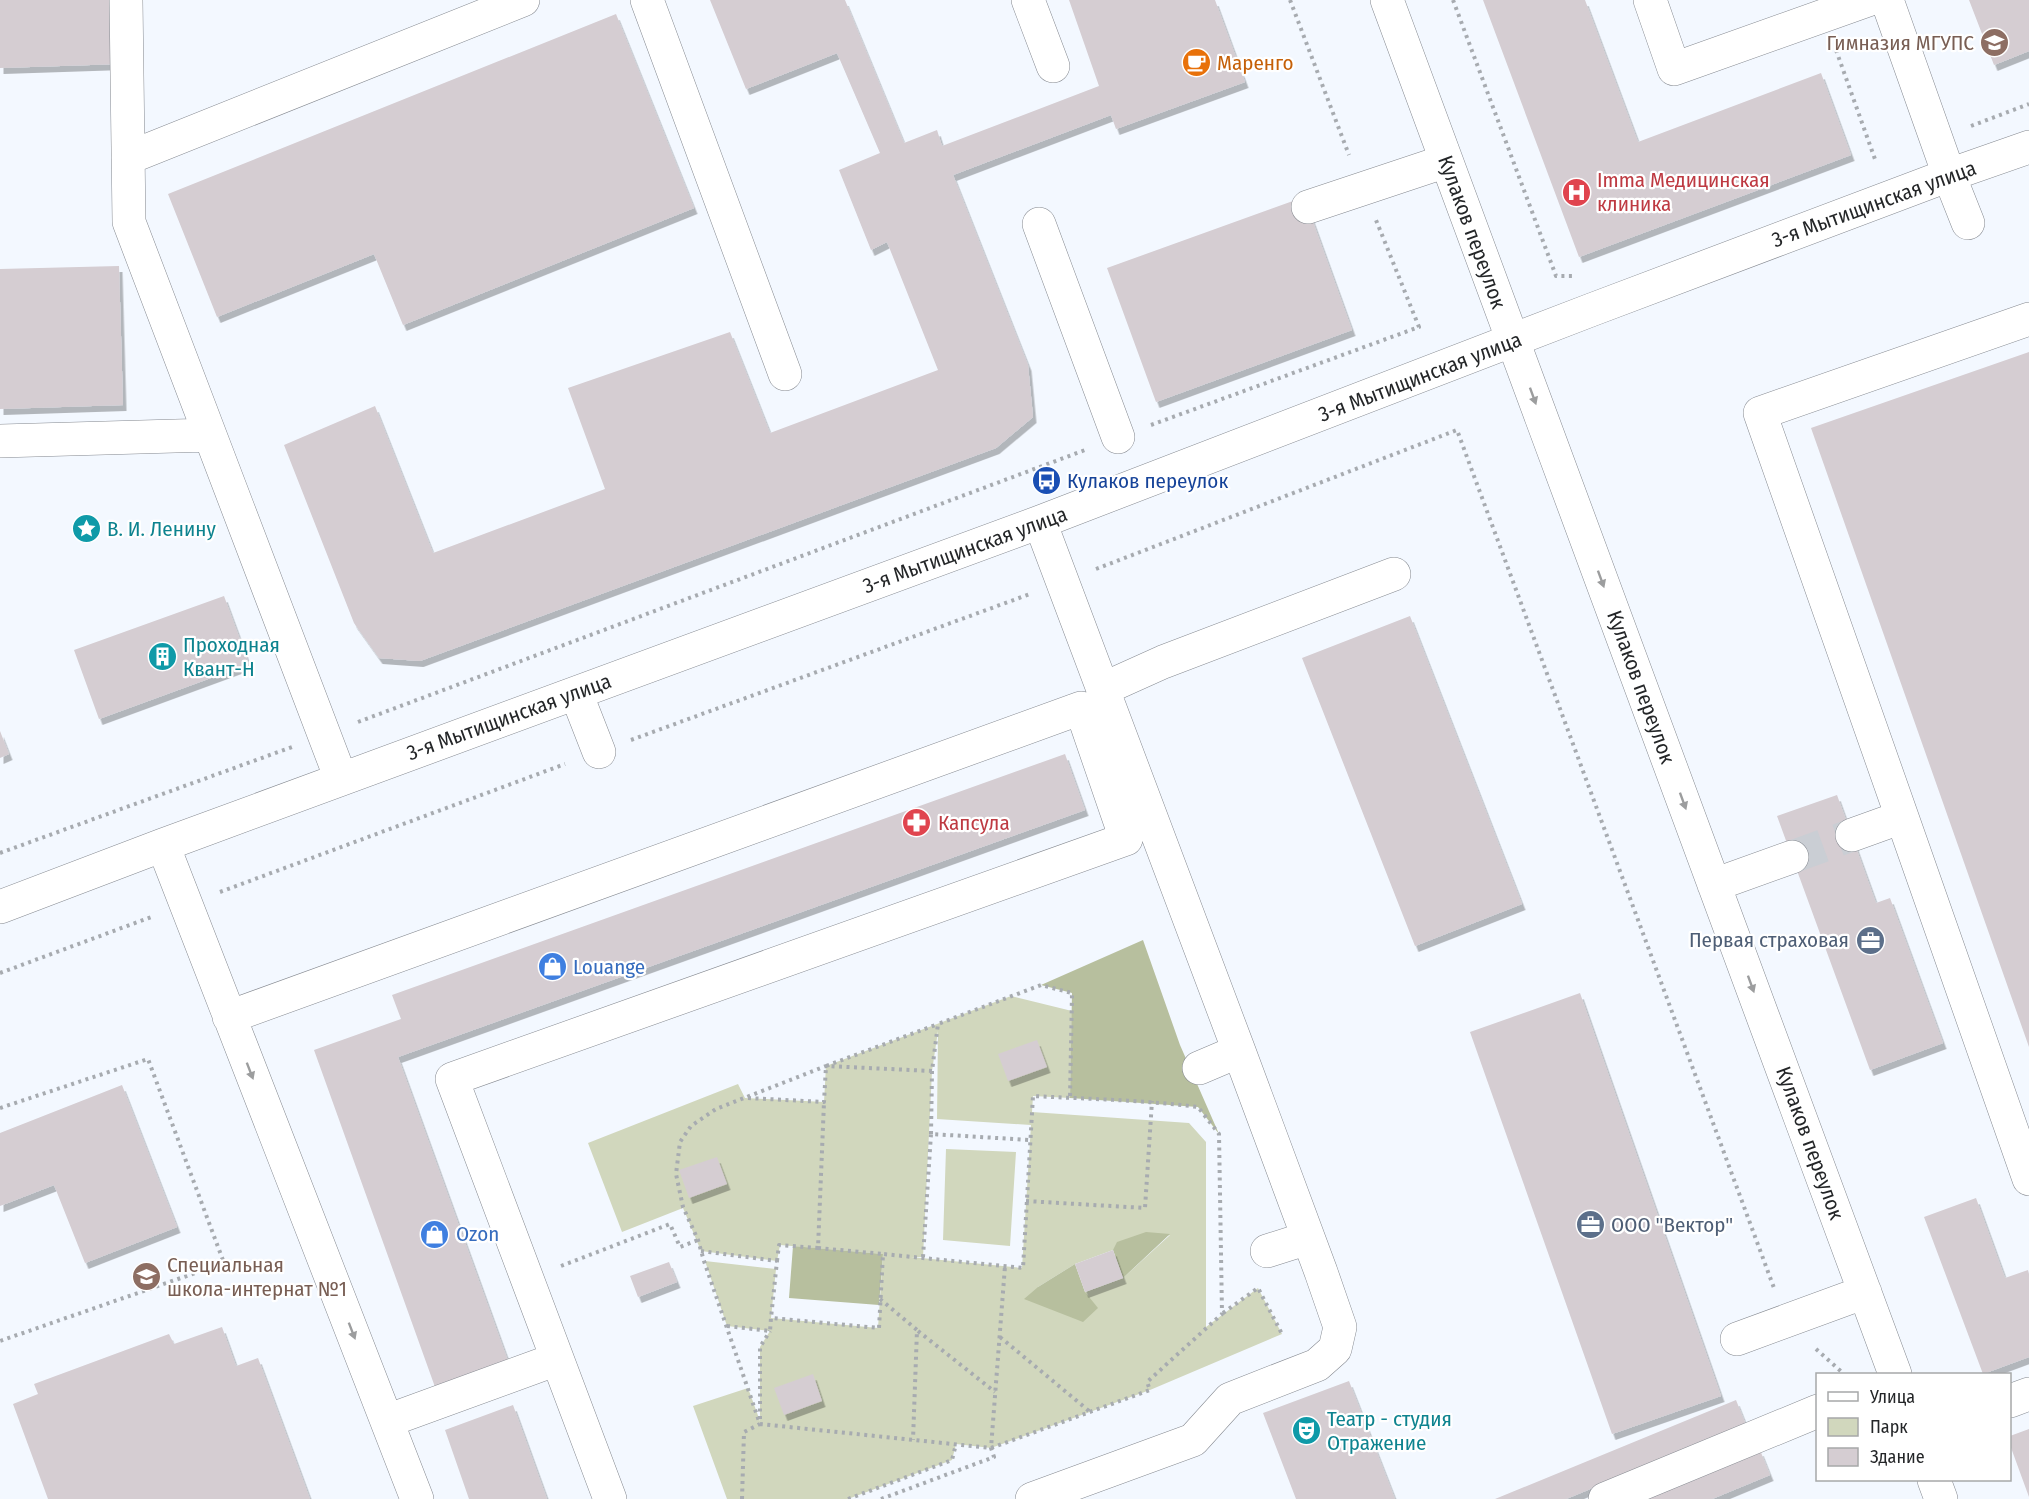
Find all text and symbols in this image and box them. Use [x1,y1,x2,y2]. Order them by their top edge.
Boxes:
school or university icon: Гимназия МГУПС [1979,27,2011,59]
place label: Гимназия МГУПС [1826,30,1974,56]
cafe icon: Маренго [1180,47,1212,79]
place label: Маренго [1217,50,1294,76]
street label: Кулаков переулок [1432,152,1512,312]
street label: 3-я Мытищинская улица [1768,155,1980,253]
place label: Imma Медицинская клиника [1597,167,1770,217]
hospital icon: Imma Медицинская клиника [1560,176,1592,208]
street label: 3-я Мытищинская улица [1315,326,1525,428]
one-way arrow [1529,387,1539,405]
bus stop icon: Кулаков переулок [1030,465,1062,497]
place label: Кулаков переулок [1067,468,1228,494]
street label: 3-я Мытищинская улица [859,501,1071,599]
place icon: В. И. Ленину [70,513,102,545]
place label: В. И. Ленину [107,516,216,542]
one-way arrow [1597,570,1606,588]
street label: Кулаков переулок [1601,607,1681,767]
place label: Проходная Квант-Н [183,632,280,682]
building icon: Проходная Квант-Н [146,641,178,673]
street label: 3-я Мытищинская улица [403,668,615,766]
one-way arrow [1679,792,1689,810]
pharmacy icon: Капсула [901,807,933,839]
place label: Капсула [938,810,1010,836]
office icon: Первая страховая [1854,924,1886,956]
place label: Первая страховая [1689,927,1849,953]
shop icon: Louange [536,951,568,983]
place label: Louange [573,954,645,980]
one-way arrow [1747,975,1756,993]
one-way arrow [246,1062,255,1080]
street label: Кулаков переулок [1770,1063,1850,1223]
office icon: ООО "Вектор" [1574,1209,1606,1241]
place label: ООО "Вектор" [1611,1212,1733,1238]
shop icon: Ozon [419,1218,451,1250]
place label: Ozon [456,1221,499,1247]
place label: Специальная школа-интернат №1 [167,1252,347,1302]
school or university icon: Специальная школа-интернат №1 [130,1261,162,1293]
one-way arrow [347,1322,357,1340]
legend [1816,1373,2011,1481]
text: Улица [1869,1386,1915,1408]
place label: Театр - студия Отражение [1327,1406,1452,1456]
theatre icon: Театр - студия Отражение [1290,1415,1322,1447]
text: Парк [1870,1416,1908,1438]
text: Здание [1870,1446,1925,1468]

